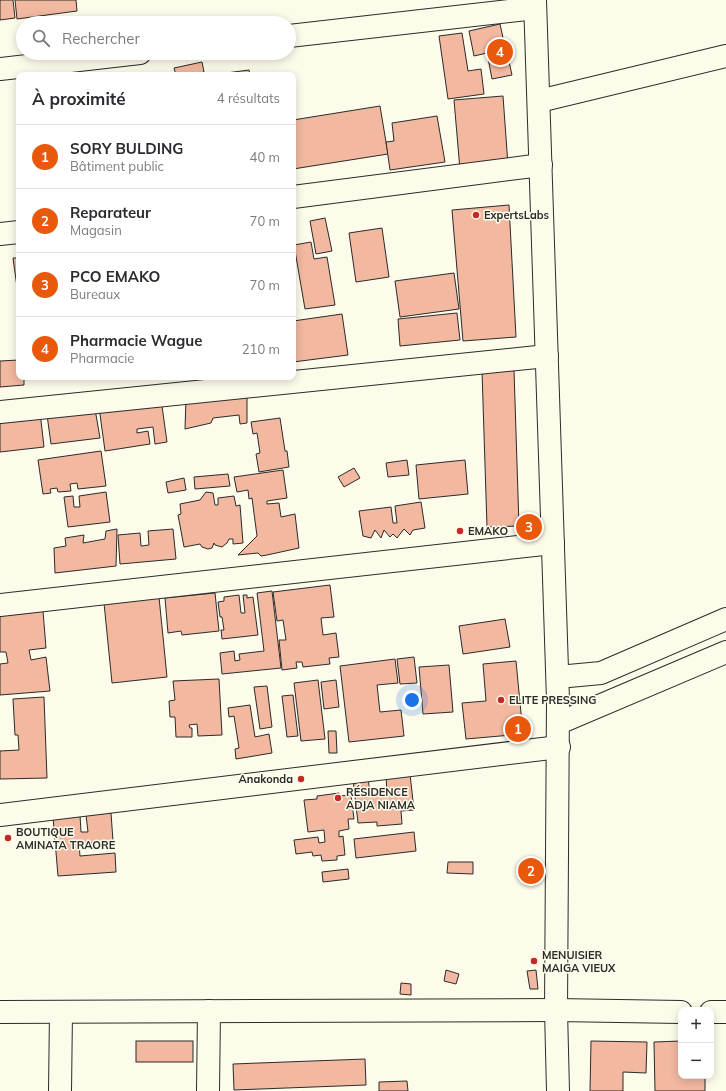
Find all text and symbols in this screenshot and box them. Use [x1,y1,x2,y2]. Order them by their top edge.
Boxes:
search box [16,16,296,60]
icon: search [30,27,52,49]
text: Rechercher [62,29,140,48]
pin: 4 [487,37,513,67]
text: À proximité [32,88,126,109]
text: 4 résultats [217,90,280,106]
text: SORY BULDING [70,139,183,158]
text: 1 [41,149,49,165]
text: 40 m [250,149,280,165]
text: Bâtiment public [70,158,164,174]
text: Reparateur [70,203,151,222]
place label: ExpertsLabs [484,208,550,222]
marker: ExpertsLabs [471,210,481,220]
text: 2 [41,213,49,229]
text: 70 m [250,213,280,229]
text: Magasin [70,222,122,238]
text: PCO EMAKO [70,267,160,286]
text: 3 [41,277,49,293]
text: 70 m [250,277,280,293]
text: Bureaux [70,286,120,302]
text: Pharmacie Wague [70,331,203,350]
text: 4 [41,341,49,357]
text: 210 m [242,341,280,357]
text: Pharmacie [70,350,134,366]
pin: 3 [516,512,542,542]
place label: EMAKO [468,524,508,538]
marker: EMAKO [455,526,465,536]
your location [402,690,422,710]
place label: ELITE PRESSING [509,693,596,707]
marker: ELITE PRESSING [496,695,506,705]
pin: 1 [505,714,531,744]
place label: Anakonda [239,772,293,786]
marker: Anakonda [296,774,306,784]
place label: RÉSIDENCE ADJA NIAMA [346,785,416,812]
marker: RÉSIDENCE ADJA NIAMA [333,793,343,803]
place label: BOUTIQUE AMINATA TRAORE [16,825,116,852]
marker: BOUTIQUE AMINATA TRAORE [3,833,13,843]
pin: 2 [518,856,544,886]
place label: MENUISIER MAIGA VIEUX [542,948,616,975]
marker: MENUISIER MAIGA VIEUX [529,956,539,966]
map controls [678,1007,714,1079]
button: + [678,1007,714,1043]
button: − [678,1043,714,1079]

